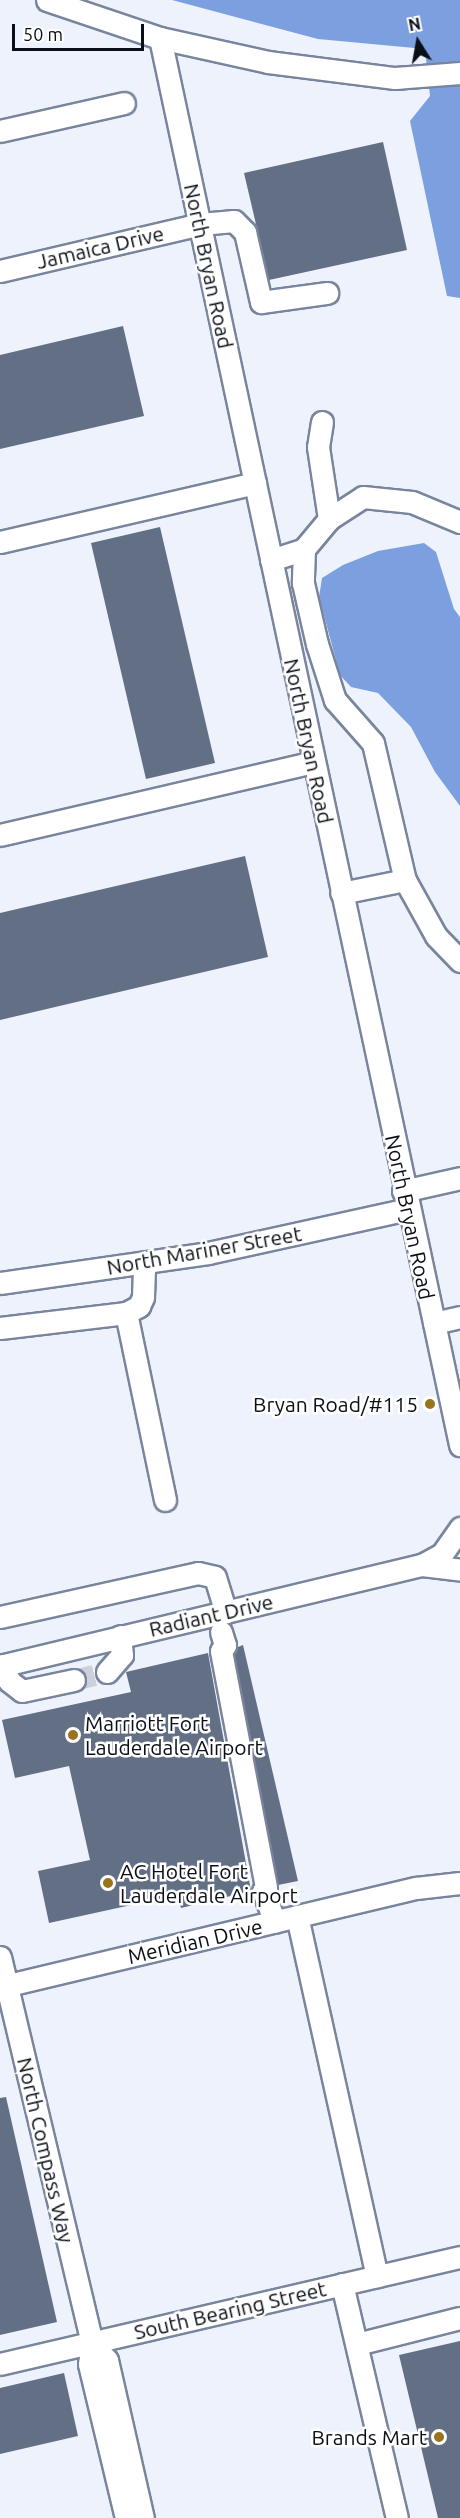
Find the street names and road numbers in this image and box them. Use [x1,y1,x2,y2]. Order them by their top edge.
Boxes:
street label: North Bryan Road [179,181,239,351]
street label: Jamaica Drive [34,220,166,274]
street label: North Bryan Road [279,656,339,826]
street label: North Bryan Road [380,1132,440,1302]
street label: North Mariner Street [105,1220,303,1280]
street label: Radiant Drive [146,1588,276,1642]
street label: Meridian Drive [125,1913,265,1969]
street label: North Compass Way [12,2055,80,2245]
street label: South Bearing Street [131,2276,329,2344]

